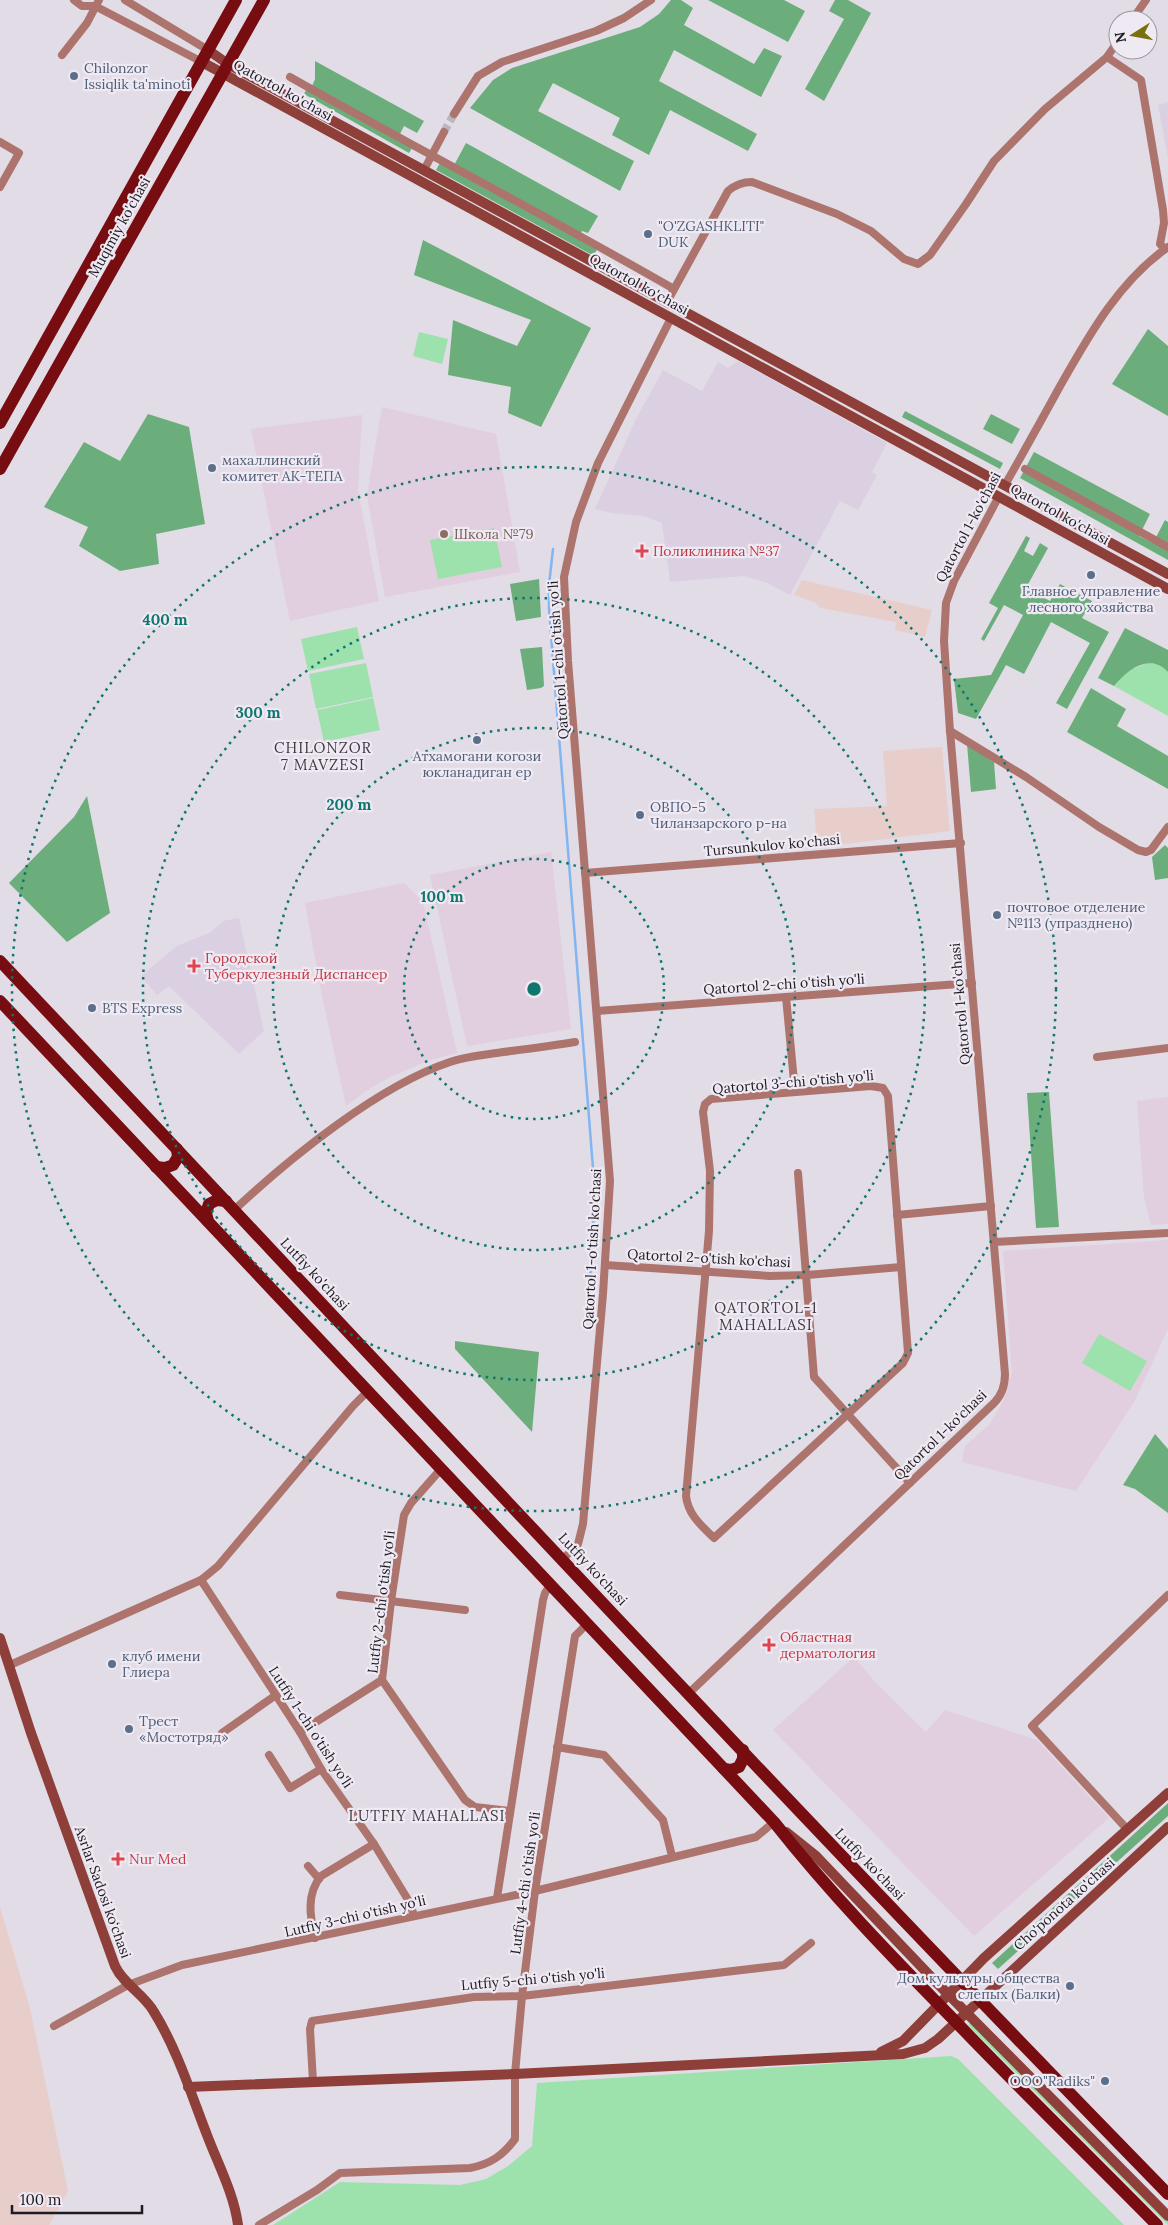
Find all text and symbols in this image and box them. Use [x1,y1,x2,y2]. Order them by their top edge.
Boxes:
north arrow [1108,10,1158,60]
text: N [1110,30,1130,45]
street label: Qatortol ko'chasi [230,55,336,125]
place label: Chilonzor Issiqlik ta'minoti [84,59,190,93]
marker: Chilonzor Issiqlik ta'minoti [68,70,80,82]
street label: Muqimiy ko'chasi [84,173,154,280]
place label: "O'ZGASHKLITI" DUK [658,217,764,251]
marker: "O'ZGASHKLITI" DUK [642,228,654,240]
street label: Qatortol ko'chasi [586,249,692,319]
place label: махаллинский комитет АК-ТЕПА [222,451,343,485]
marker: махаллинский комитет АК-ТЕПА [206,462,218,474]
street label: Qatortol 1-ko'chasi [931,469,1005,585]
street label: Qatortol ko'chasi [1007,479,1113,549]
place label: Школа №79 [454,525,534,543]
marker: Школа №79 [438,528,450,540]
place label: Поликлиника №37 [653,542,780,560]
marker: Поликлиника №37 [635,544,649,558]
marker: Главное управление лесного хозяйства [1085,569,1097,581]
street label: Qatortol 1-chi o'tish yo'li [543,580,573,740]
place label: Главное управление лесного хозяйства [1022,582,1161,616]
text: 400 m [142,610,188,629]
text: 300 m [235,703,281,722]
marker: Атхамогани когози юкланадиган ер [471,734,483,746]
district label: CHILONZOR 7 MAVZESI [274,738,372,774]
place label: Атхамогани когози юкланадиган ер [412,747,541,781]
text: 200 m [327,795,372,814]
place label: ОВПО-5 Чиланзарского р-на [650,798,787,832]
marker: ОВПО-5 Чиланзарского р-на [634,809,646,821]
street label: Tursunkulov ko'chasi [703,830,841,860]
text: 100 m [421,887,464,906]
place label: почтовое отделение №113 (упразднено) [1007,898,1146,932]
marker: почтовое отделение №113 (упразднено) [991,909,1003,921]
street label: Qatortol 1-ko'chasi [946,942,974,1066]
place label: Городской Туберкулезный Диспансер [205,949,387,983]
marker: Городской Туберкулезный Диспансер [187,959,201,973]
street label: Qatortol 2-chi o'tish yo'li [703,969,865,999]
centre of rings [525,980,543,998]
place label: BTS Express [102,999,182,1017]
marker: BTS Express [86,1002,98,1014]
street label: Qatortol 3-chi o'tish yo'li [712,1066,875,1098]
street label: Qatortol 1-o'tish ko'chasi [579,1168,605,1330]
street label: Lutfiy ko'chasi [277,1234,353,1314]
street label: Qatortol 2-o'tish ko'chasi [627,1245,791,1271]
district label: QATORTOL-1 MAHALLASI [714,1298,818,1334]
street label: Qatortol 1-ko'chasi [890,1386,990,1484]
street label: Lutfiy 2-chi o'tish yo'li [363,1529,399,1674]
street label: Lutfiy ko'chasi [555,1529,631,1609]
place label: Областная дерматология [780,1628,876,1662]
marker: Областная дерматология [762,1638,776,1652]
place label: клуб имени Глиера [122,1647,201,1681]
marker: клуб имени Глиера [106,1658,118,1670]
street label: Lutfiy 1-chi o'tish yo'li [265,1663,357,1791]
place label: Трест «Мостотряд» [139,1712,229,1746]
marker: Трест «Мостотряд» [123,1723,135,1735]
district label: LUTFIY MAHALLASI [349,1806,505,1825]
street label: Lutfiy 4-chi o'tish yo'li [506,1810,544,1956]
street label: Asrlar Sadosi ko‘chasi [70,1823,135,1961]
street label: Lutfiy ko'chasi [831,1824,909,1904]
place label: Nur Med [129,1850,186,1868]
marker: Nur Med [111,1852,125,1866]
street label: Cho'ponota ko'chasi [1010,1854,1118,1954]
street label: Lutfiy 3-chi o'tish yo'li [283,1891,427,1941]
street label: Lutfiy 5-chi o'tish yo'li [460,1964,606,1994]
place label: Дом культуры общества слепых (Балки) [897,1969,1060,2003]
marker: Дом культуры общества слепых (Балки) [1064,1980,1076,1992]
place label: OOO"Radiks" [1010,2072,1095,2090]
marker: OOO"Radiks" [1099,2075,1111,2087]
scale bar [12,2182,142,2214]
text: 100 m [20,2190,61,2209]

